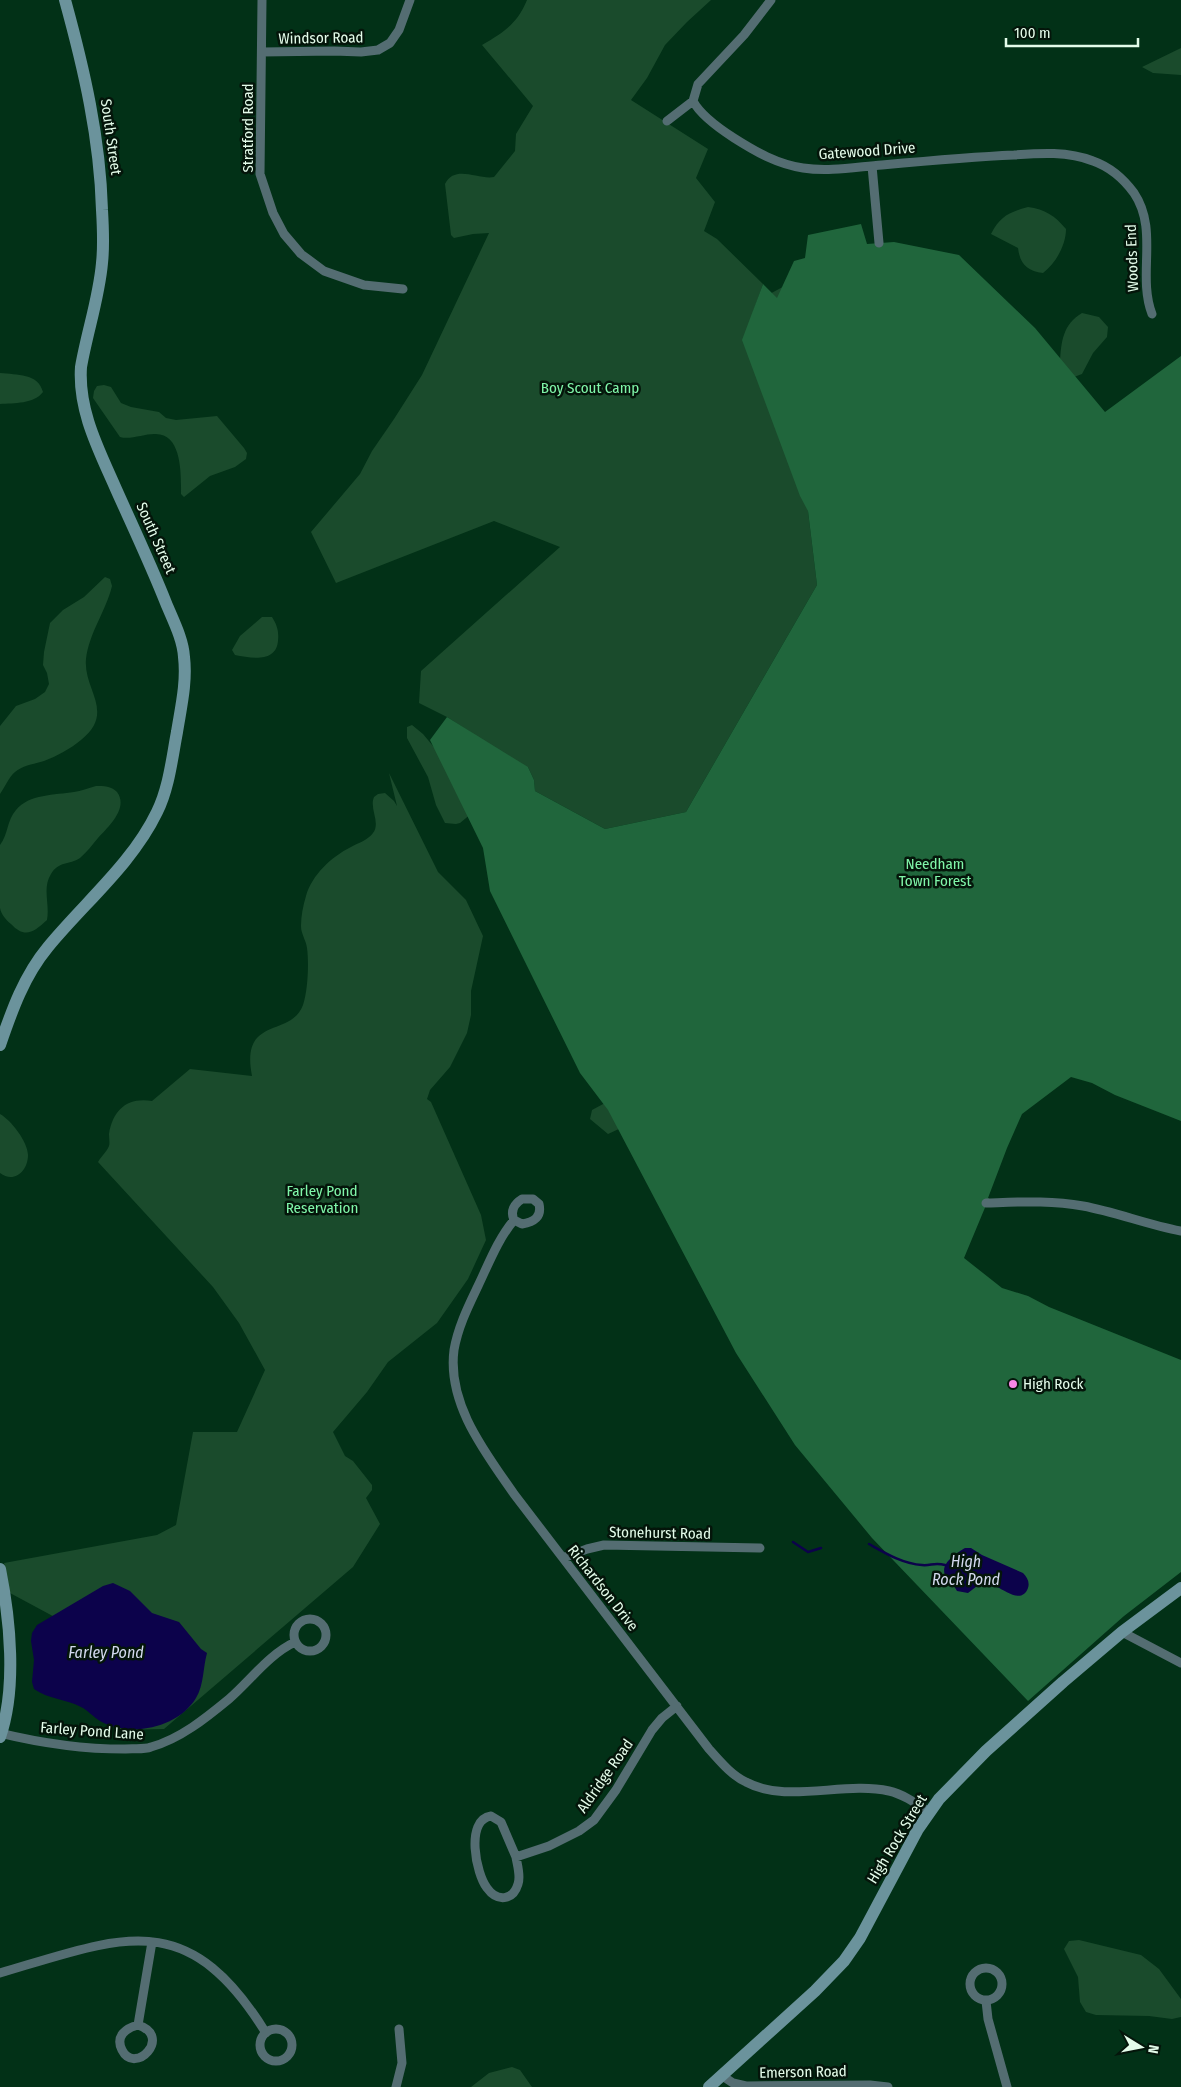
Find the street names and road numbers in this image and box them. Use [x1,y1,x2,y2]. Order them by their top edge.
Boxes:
street label: Windsor Road [278,28,364,48]
street label: Stratford Road [239,83,257,173]
street label: South Street [97,98,125,176]
street label: Gatewood Drive [818,139,916,163]
street label: Woods End [1122,224,1142,292]
street label: South Street [132,499,180,577]
street label: Stonehurst Road [609,1523,711,1543]
street label: Richardson Drive [564,1541,642,1635]
street label: Farley Pond Lane [40,1718,144,1744]
street label: Aldridge Road [573,1736,637,1816]
street label: High Rock Street [863,1791,931,1887]
street label: Emerson Road [759,2062,847,2082]

